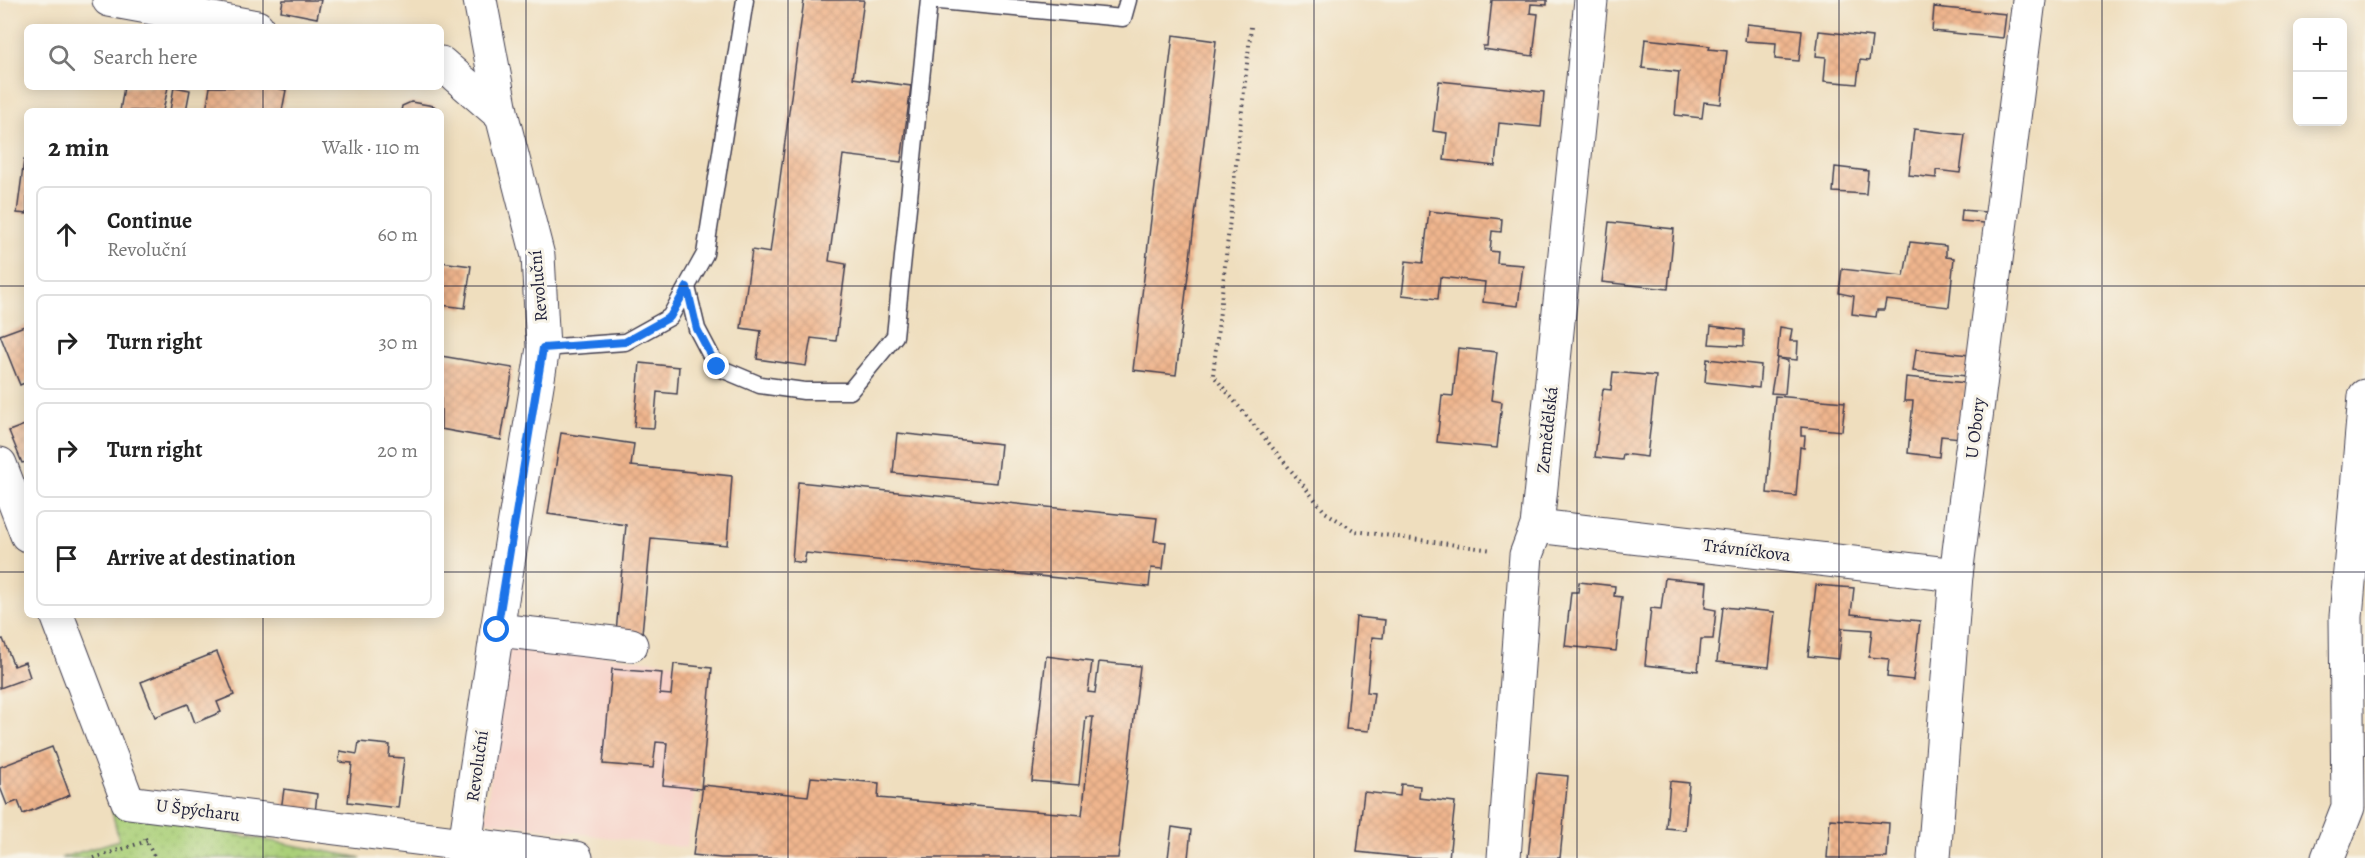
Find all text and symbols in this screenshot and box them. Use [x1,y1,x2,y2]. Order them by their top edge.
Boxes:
map controls [2293,18,2347,126]
button: + [2293,18,2347,72]
search box [24,24,444,90]
icon: search [45,41,78,74]
text: Search here [93,42,198,72]
button: − [2293,72,2347,126]
text: 2 min [48,130,109,165]
text: Walk · 110 m [322,134,420,161]
text: Continue [107,206,192,236]
icon: ahead [50,218,83,251]
text: 60 m [378,221,418,248]
text: Revoluční [107,236,187,263]
street label: Revoluční [523,249,553,323]
icon: right [50,326,83,359]
text: Turn right [107,327,203,357]
text: 30 m [378,329,418,356]
route end [703,353,729,379]
street label: Zemědělská [1531,385,1564,475]
street label: U Obory [1959,395,1991,460]
icon: right [50,434,83,467]
text: Turn right [107,435,203,465]
text: 20 m [377,437,418,464]
street label: Trávníčkova [1702,533,1793,567]
icon: arrive [50,542,83,575]
text: Arrive at destination [107,543,296,573]
route start [483,616,509,642]
street label: Revoluční [460,729,494,803]
street label: U Špýcharu [155,793,242,827]

